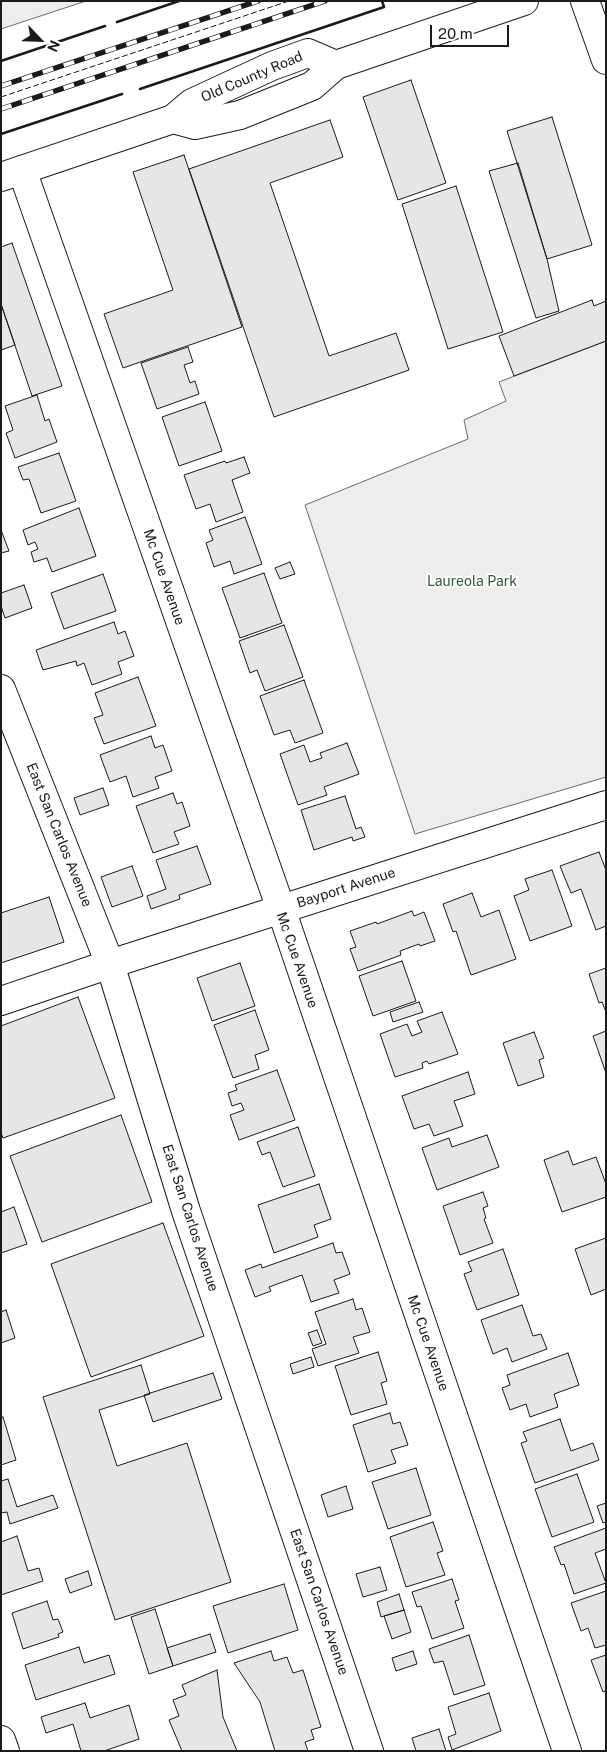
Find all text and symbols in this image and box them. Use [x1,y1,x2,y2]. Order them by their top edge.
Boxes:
north arrow [15,15,65,65]
scale bar [432,15,511,47]
text: 20 m [438,25,473,42]
text: N [44,38,63,54]
street label: Old County Road [199,48,305,106]
street label: Mc Cue Avenue [140,527,188,627]
park label: Laureola Park [427,574,517,590]
street label: East San Carlos Avenue [22,761,96,909]
street label: Bayport Avenue [295,864,397,912]
street label: Mc Cue Avenue [273,910,321,1010]
street label: East San Carlos Avenue [158,1142,222,1294]
street label: Mc Cue Avenue [404,1293,452,1393]
street label: East San Carlos Avenue [286,1527,352,1677]

